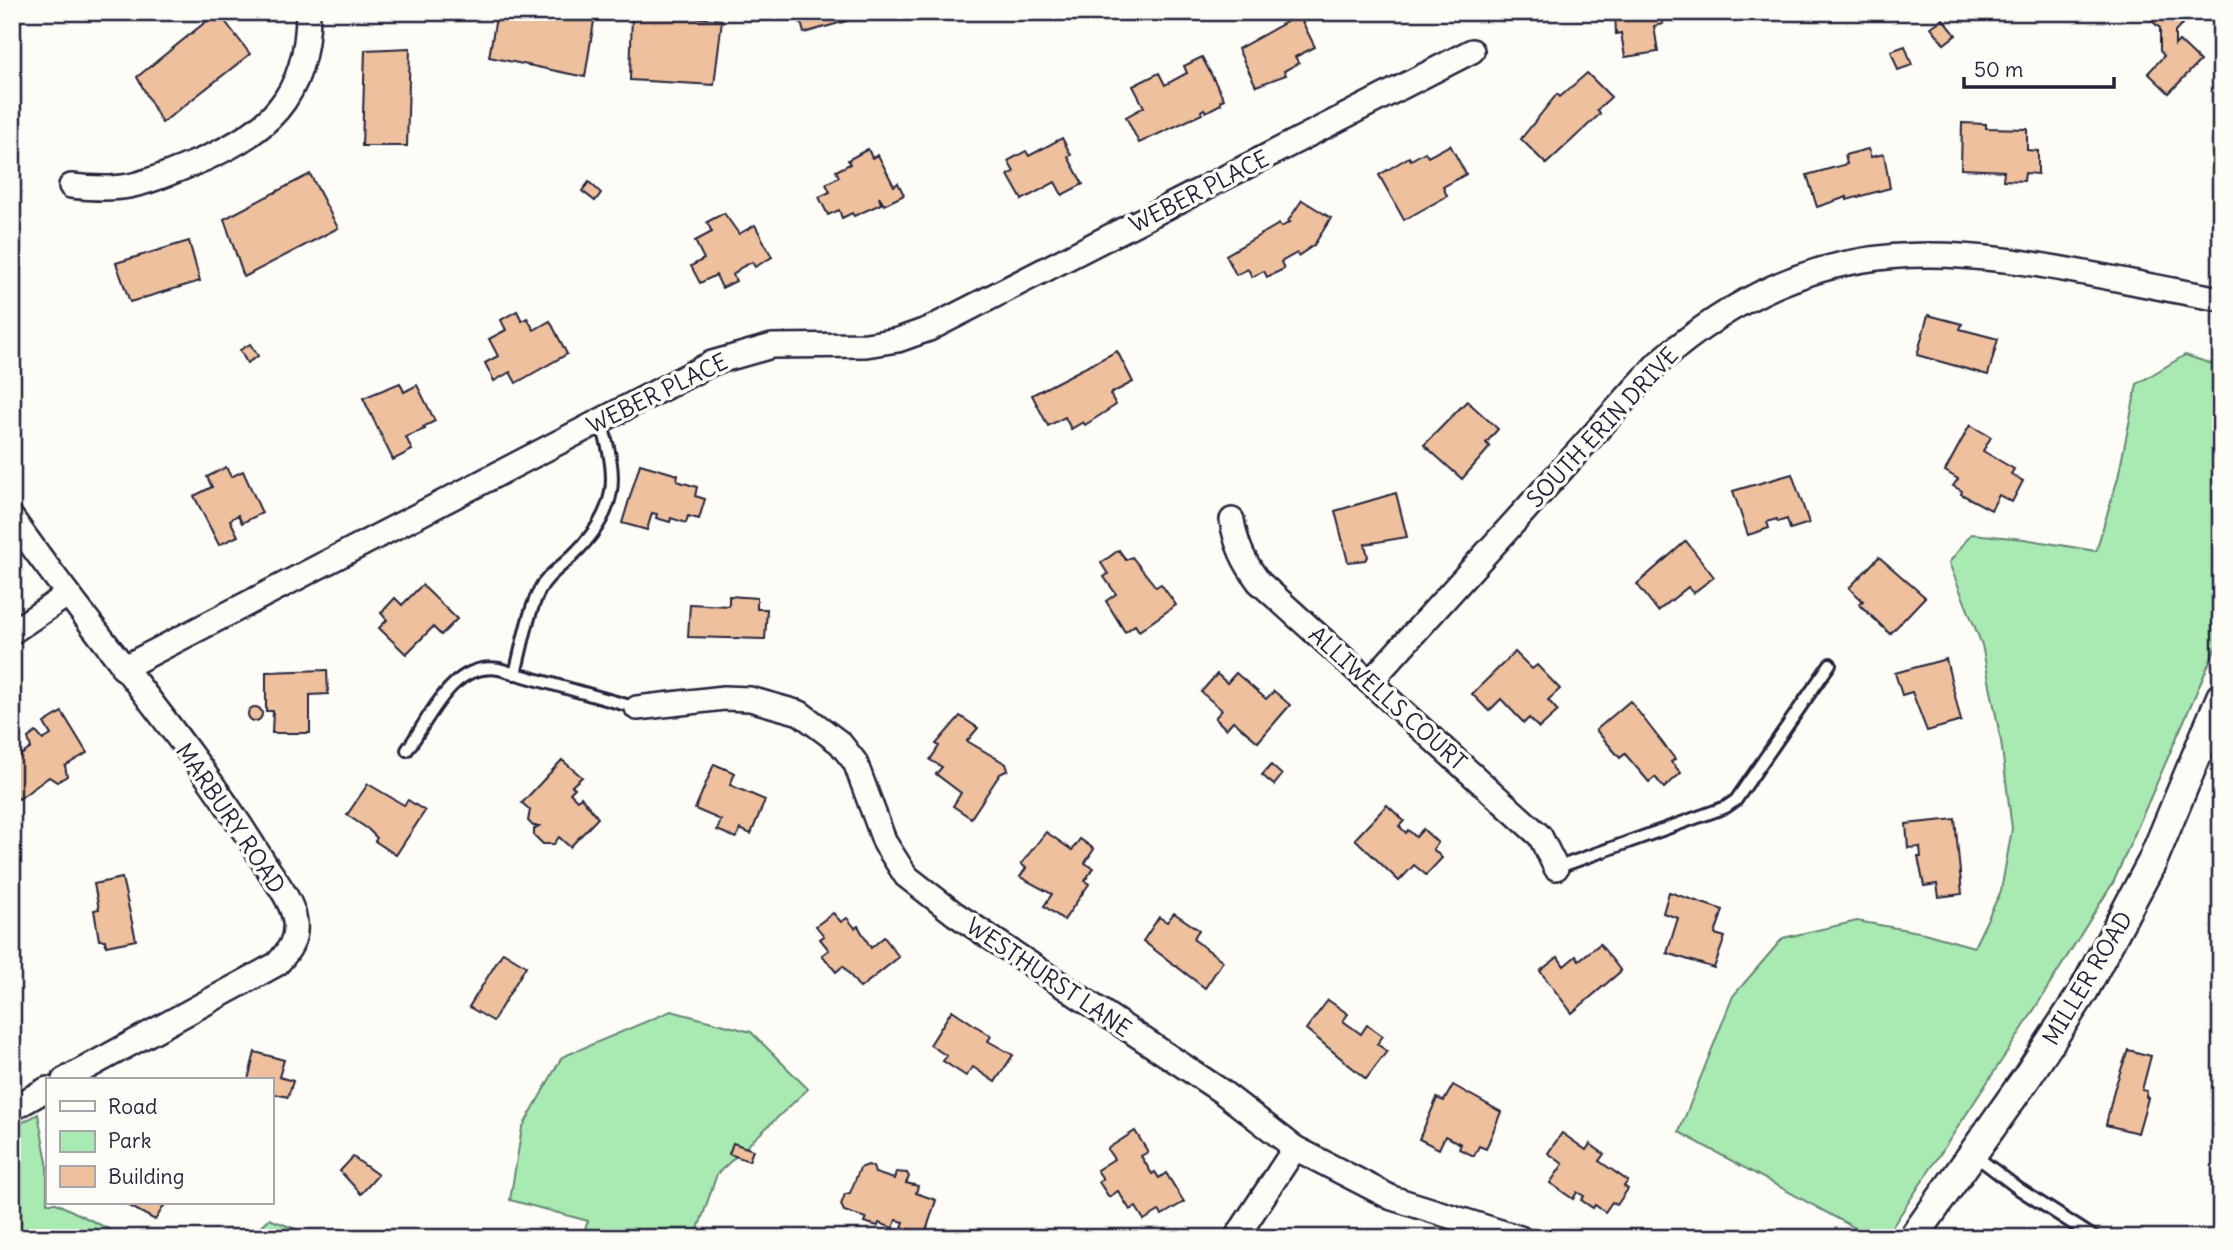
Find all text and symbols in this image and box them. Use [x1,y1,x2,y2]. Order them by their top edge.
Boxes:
scale bar [1964,46,2114,90]
text: 50 m [1974,56,2023,83]
street label: WEBER PLACE [1124,143,1274,239]
street label: SOUTH ERIN DRIVE [1520,341,1684,513]
street label: WEBER PLACE [582,347,732,439]
street label: ALLIWELLS COURT [1303,620,1473,776]
street label: MARBURY ROAD [170,737,292,899]
street label: MILLER ROAD [2036,906,2138,1050]
street label: WESTHURST LANE [961,911,1137,1043]
legend [46,1078,273,1204]
text: Road [108,1093,157,1120]
text: Park [108,1127,151,1154]
text: Building [108,1163,184,1190]

